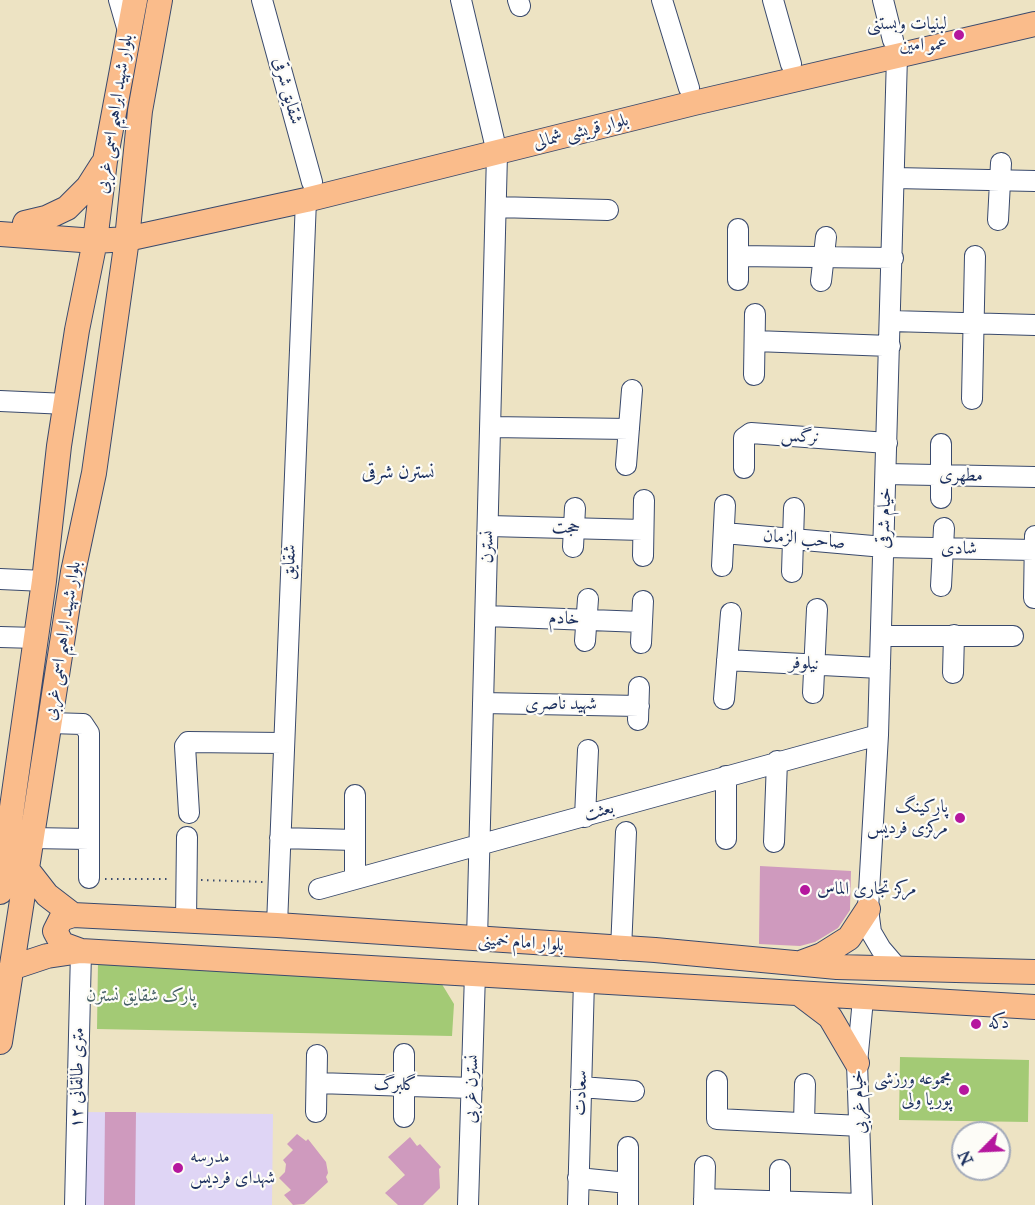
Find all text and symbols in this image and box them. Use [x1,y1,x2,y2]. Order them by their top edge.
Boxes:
place label: لبنیات وبستنی عمو امین [867,14,947,57]
marker: لبنیات وبستنی عمو امین [952,28,966,42]
street label: بلوار شهید ابراهیم اسمی غربی [92,33,138,195]
street label: شقایق شرقی [268,55,306,127]
street label: بلوار قریشی شمالی [531,110,631,154]
street label: نرگس [780,425,820,449]
district label: نسترن شرقی [361,461,435,485]
street label: مطهری [939,465,983,487]
street label: خیام شرقی [873,487,897,549]
street label: حجت [551,517,581,539]
street label: صاحب الزمان [762,526,846,554]
street label: نسترن [477,530,499,564]
street label: شادی [941,538,977,560]
street label: شقایق [279,544,301,580]
street label: بلوار شهید ابراهیم اسمی غربی [40,560,86,722]
street label: خادم [548,608,580,630]
street label: نیلوفر [789,652,819,676]
street label: شهید ناصری [525,694,597,716]
street label: بعثت [581,797,617,827]
place label: پارکینگ مرکزی فردیس [867,797,948,840]
marker: پارکینگ مرکزی فردیس [953,811,967,825]
place label: مرکز تجاری الماس [817,879,917,901]
marker: مرکز تجاری الماس [798,883,812,897]
street label: بلوار امام خمینی [477,929,565,957]
park label: پارک شقایق نسترن [86,986,196,1008]
place label: دکه [988,1013,1009,1035]
marker: دکه [969,1017,983,1031]
street label: ۱۲ متری طالقانی [66,1027,90,1129]
street label: نسترن غربی [460,1054,484,1124]
street label: خیام غربی [847,1069,871,1135]
place label: مجموعه ورزشی پوریا ولی [874,1069,952,1112]
street label: سعادت [569,1070,593,1116]
street label: گلبرگ [373,1073,417,1097]
marker: مجموعه ورزشی پوریا ولی [957,1083,971,1097]
north arrow [951,1121,1011,1181]
place label: مدرسه شهدای فردیس [190,1147,275,1190]
text: N [954,1148,977,1168]
marker: مدرسه شهدای فردیس [171,1161,185,1175]

